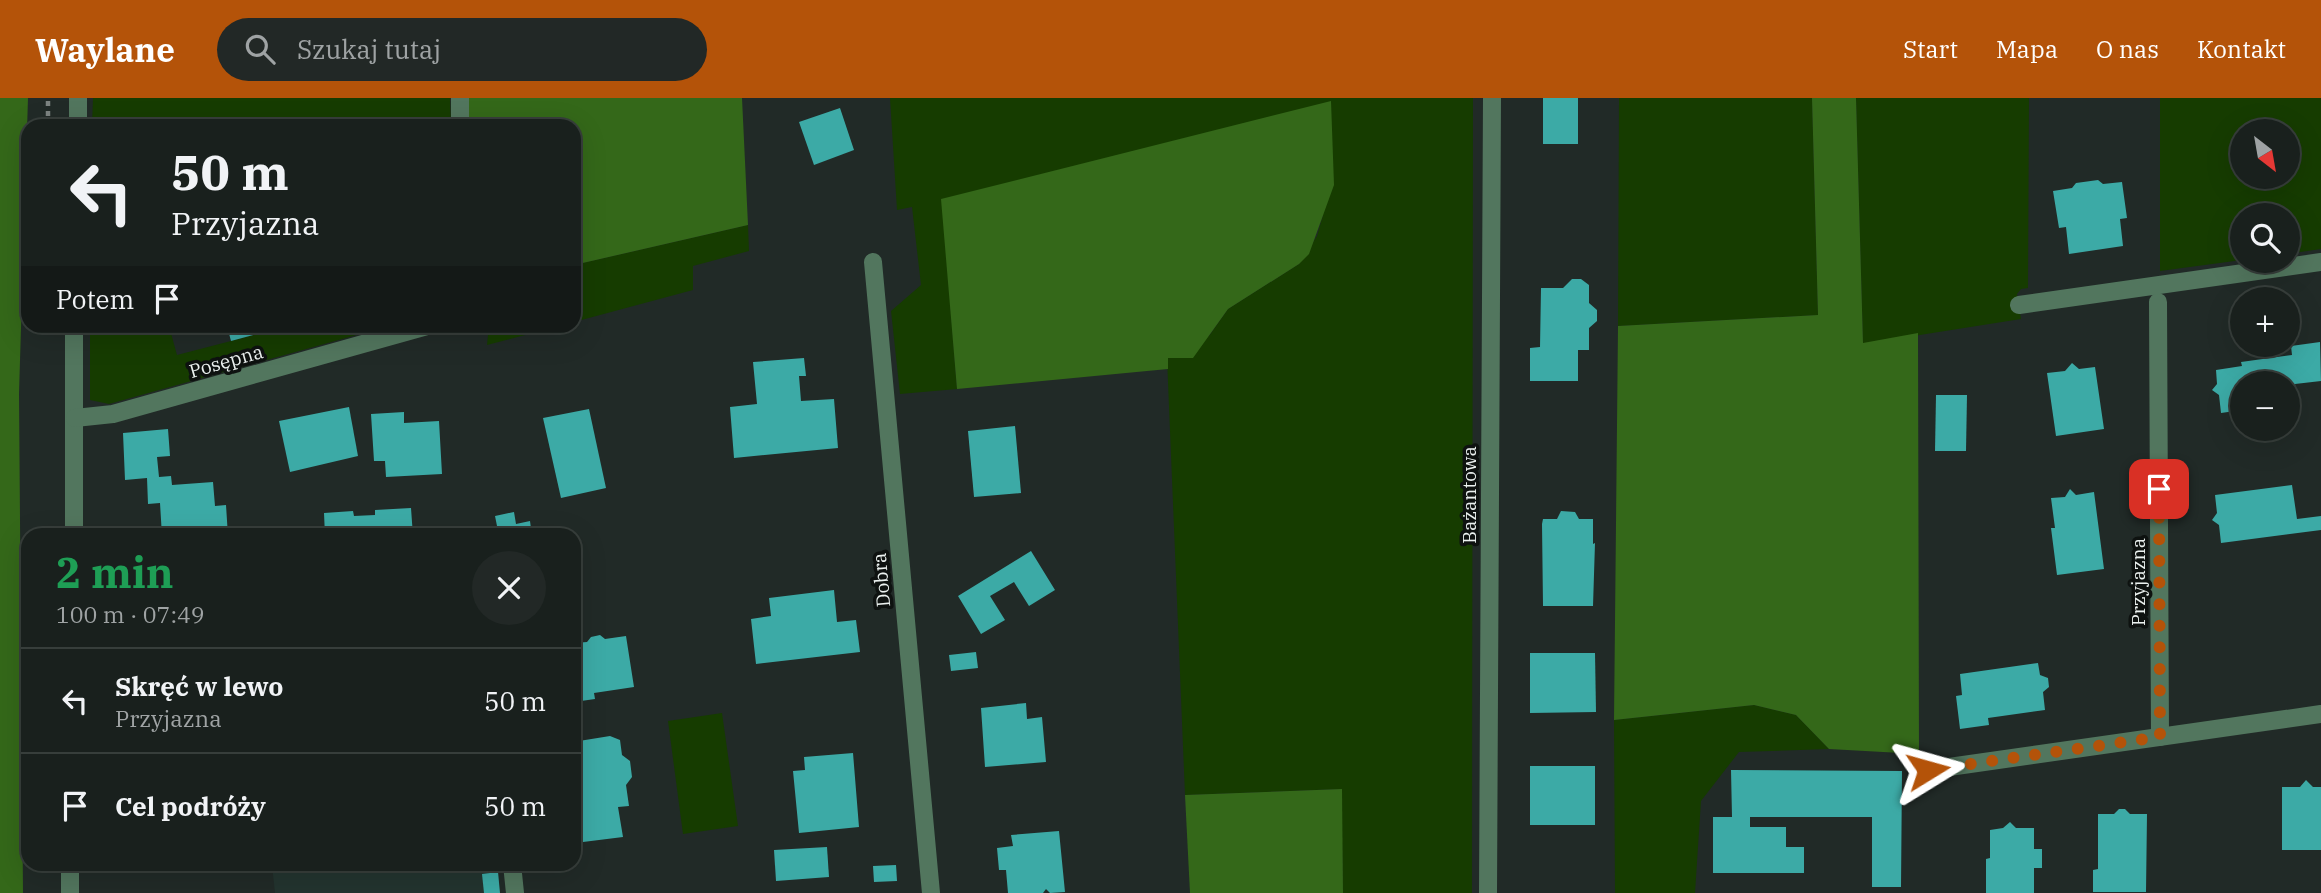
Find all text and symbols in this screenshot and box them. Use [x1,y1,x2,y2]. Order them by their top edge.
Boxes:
search box [217,18,707,81]
text: Waylane [35,28,175,71]
icon: search [241,30,279,68]
text: Szukaj tutaj [297,32,441,66]
text: Start [1903,33,1958,65]
text: Mapa [1996,33,2058,65]
text: O nas [2096,33,2159,65]
text: Kontakt [2197,33,2286,65]
north arrow [2230,119,2300,189]
map controls [2230,119,2300,441]
text: 50 m [171,140,289,203]
icon: left [56,147,147,238]
text: Przyjazna [171,202,320,244]
button: search [2230,203,2300,273]
icon: arrive [148,280,186,318]
text: Potem [56,282,134,316]
button: + [2230,287,2300,357]
street label: Posępna [186,339,266,383]
button: − [2230,371,2300,441]
street label: Bażantowa [1457,446,1481,544]
pin [2129,459,2189,519]
icon: arrive [2140,470,2178,508]
street label: Przyjazna [2126,538,2150,626]
text: 2 min [56,545,174,600]
button: close [472,551,546,625]
street label: Dobra [867,552,895,608]
text: 100 m · 07:49 [56,599,205,629]
text: Skręć w lewo [115,669,283,703]
icon: left [56,682,94,720]
text: 50 m [484,684,546,718]
text: Przyjazna [115,703,222,733]
position arrow [1891,733,1965,807]
icon: arrive [56,787,94,825]
text: Cel podróży [115,789,266,823]
text: 50 m [484,789,546,823]

